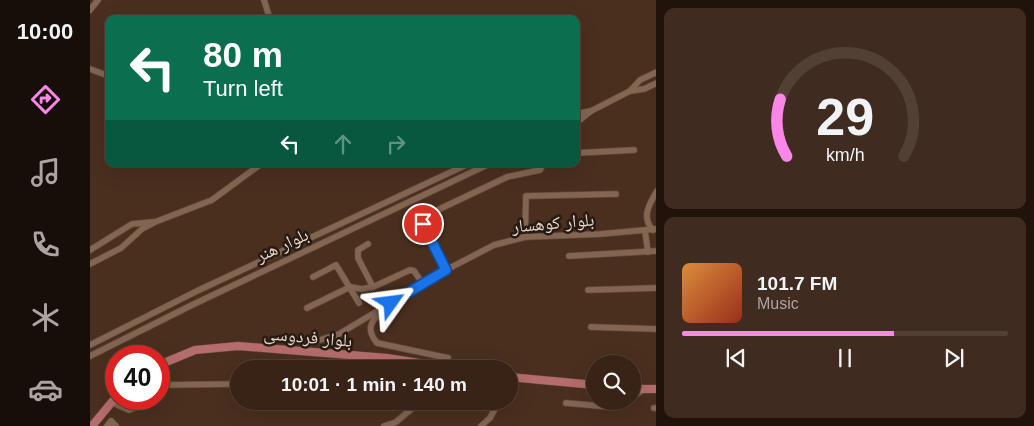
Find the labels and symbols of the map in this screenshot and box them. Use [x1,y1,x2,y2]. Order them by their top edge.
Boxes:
pin [402,203,444,245]
street label: بلوار کوهسار [510,209,595,237]
street label: بلوار هنر [252,224,312,267]
position arrow [364,276,416,328]
street label: بلوار فردوسی [263,323,353,352]
speed limit sign: 40 [105,345,170,410]

